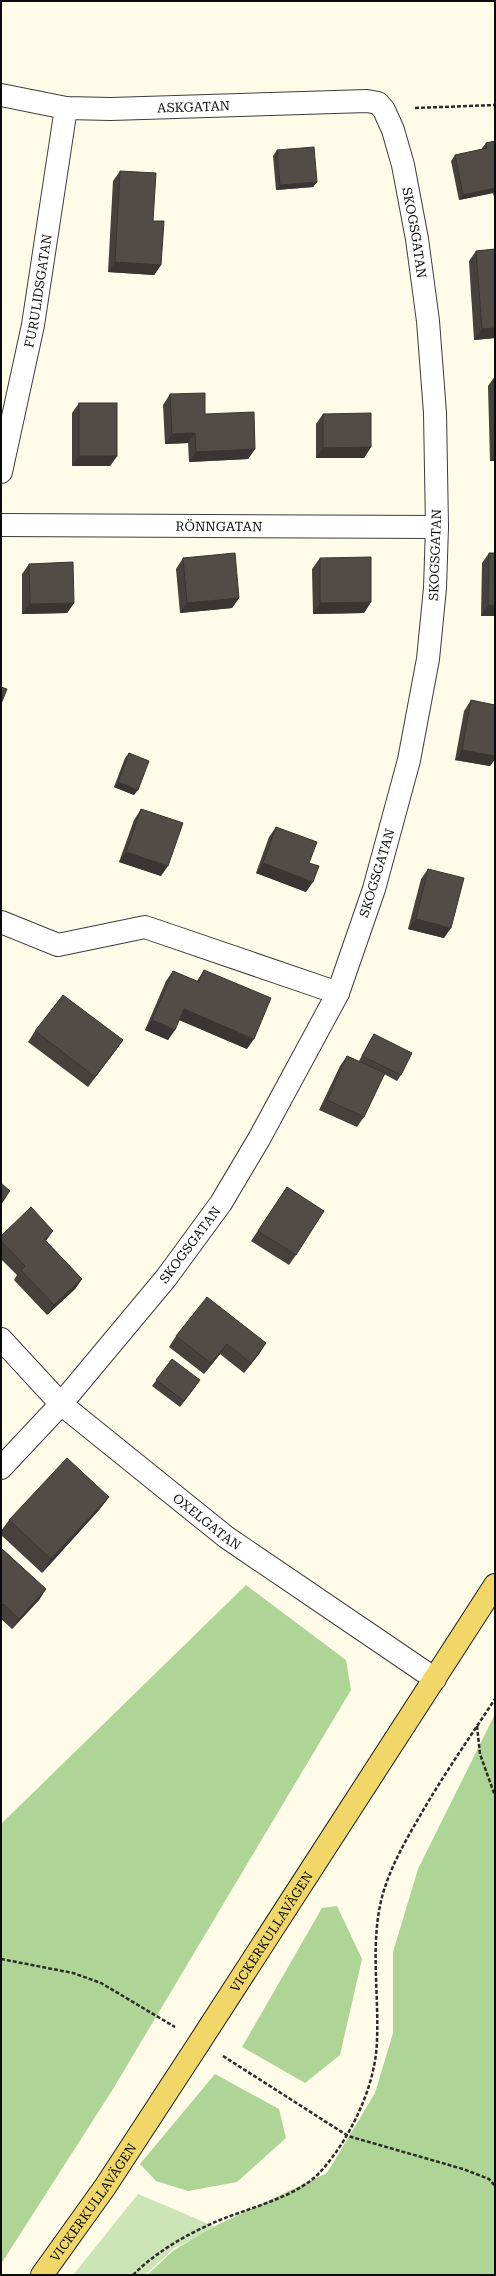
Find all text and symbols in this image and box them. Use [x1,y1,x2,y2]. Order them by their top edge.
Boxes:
street label: ASKGATAN [157,98,230,115]
street label: SKOGSGATAN [400,186,430,279]
street label: FURULIDSGATAN [21,233,54,349]
street label: SKOGSGATAN [426,509,444,601]
street label: RÖNNGATAN [176,517,262,534]
street label: SKOGSGATAN [356,827,398,919]
street label: SKOGSGATAN [156,1204,224,1286]
street label: OXELGATAN [170,1490,244,1553]
street label: VICKERKULLAVÄGEN [227,1868,315,1994]
street label: VICKERKULLAVÄGEN [47,2140,139,2264]

